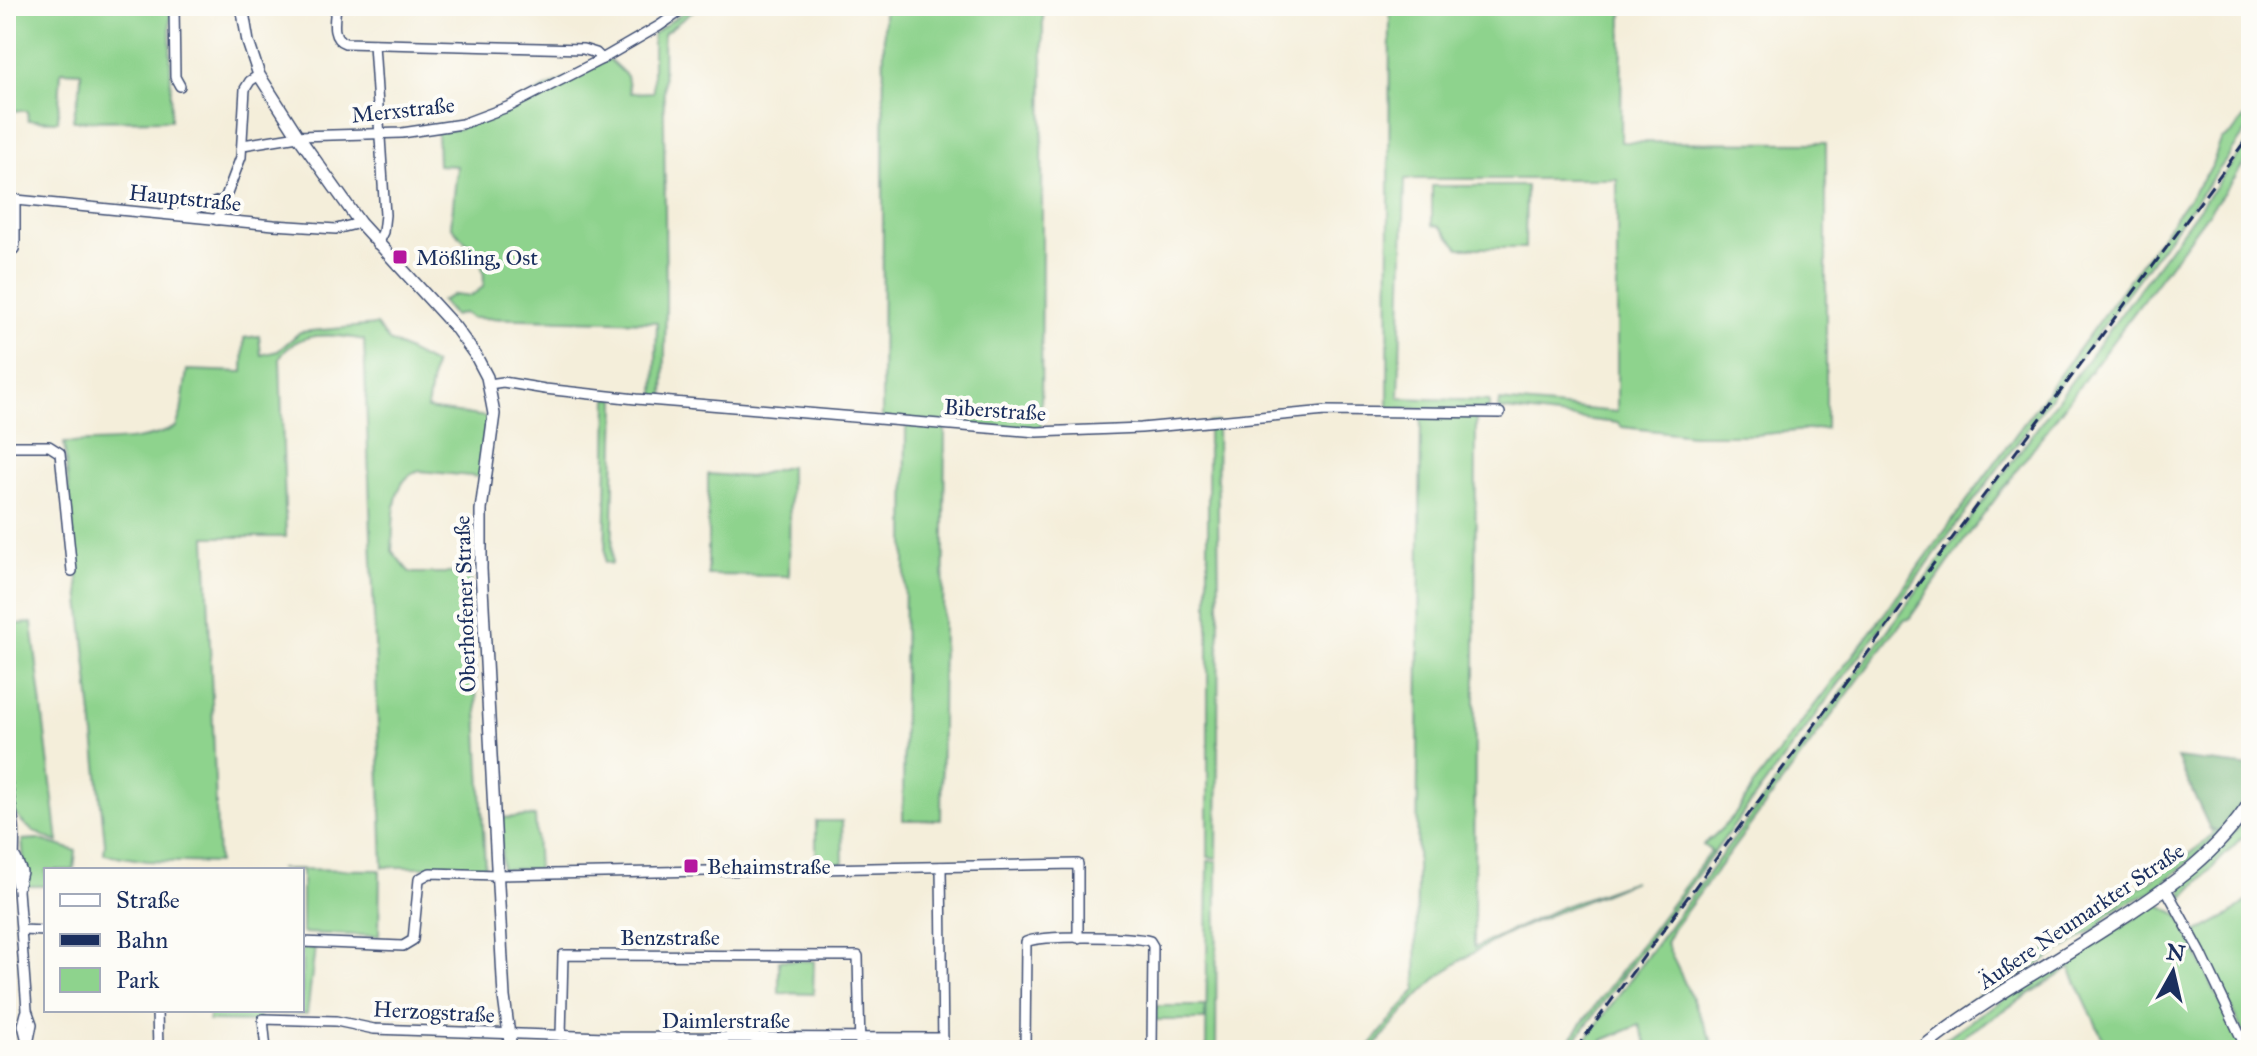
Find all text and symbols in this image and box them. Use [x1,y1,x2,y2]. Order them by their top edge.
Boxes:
street label: Merxstraße [350,91,456,129]
street label: Hauptstraße [128,179,242,217]
place label: Mößling, Ost [416,244,538,271]
marker: Mößling, Ost [391,248,409,266]
street label: Biberstraße [943,393,1047,427]
street label: Oberhofener Straße [448,515,482,693]
street label: Äußere Neumarkter Straße [1973,837,2189,995]
place label: Behaimstraße [707,853,831,880]
marker: Behaimstraße [682,857,700,875]
legend [44,868,304,1012]
text: Straße [116,885,180,915]
street label: Benzstraße [620,924,720,951]
text: Bahn [116,925,168,955]
north arrow [2133,932,2213,1012]
text: Park [116,965,160,995]
street label: Herzogstraße [372,995,496,1029]
street label: Daimlerstraße [662,1007,790,1034]

